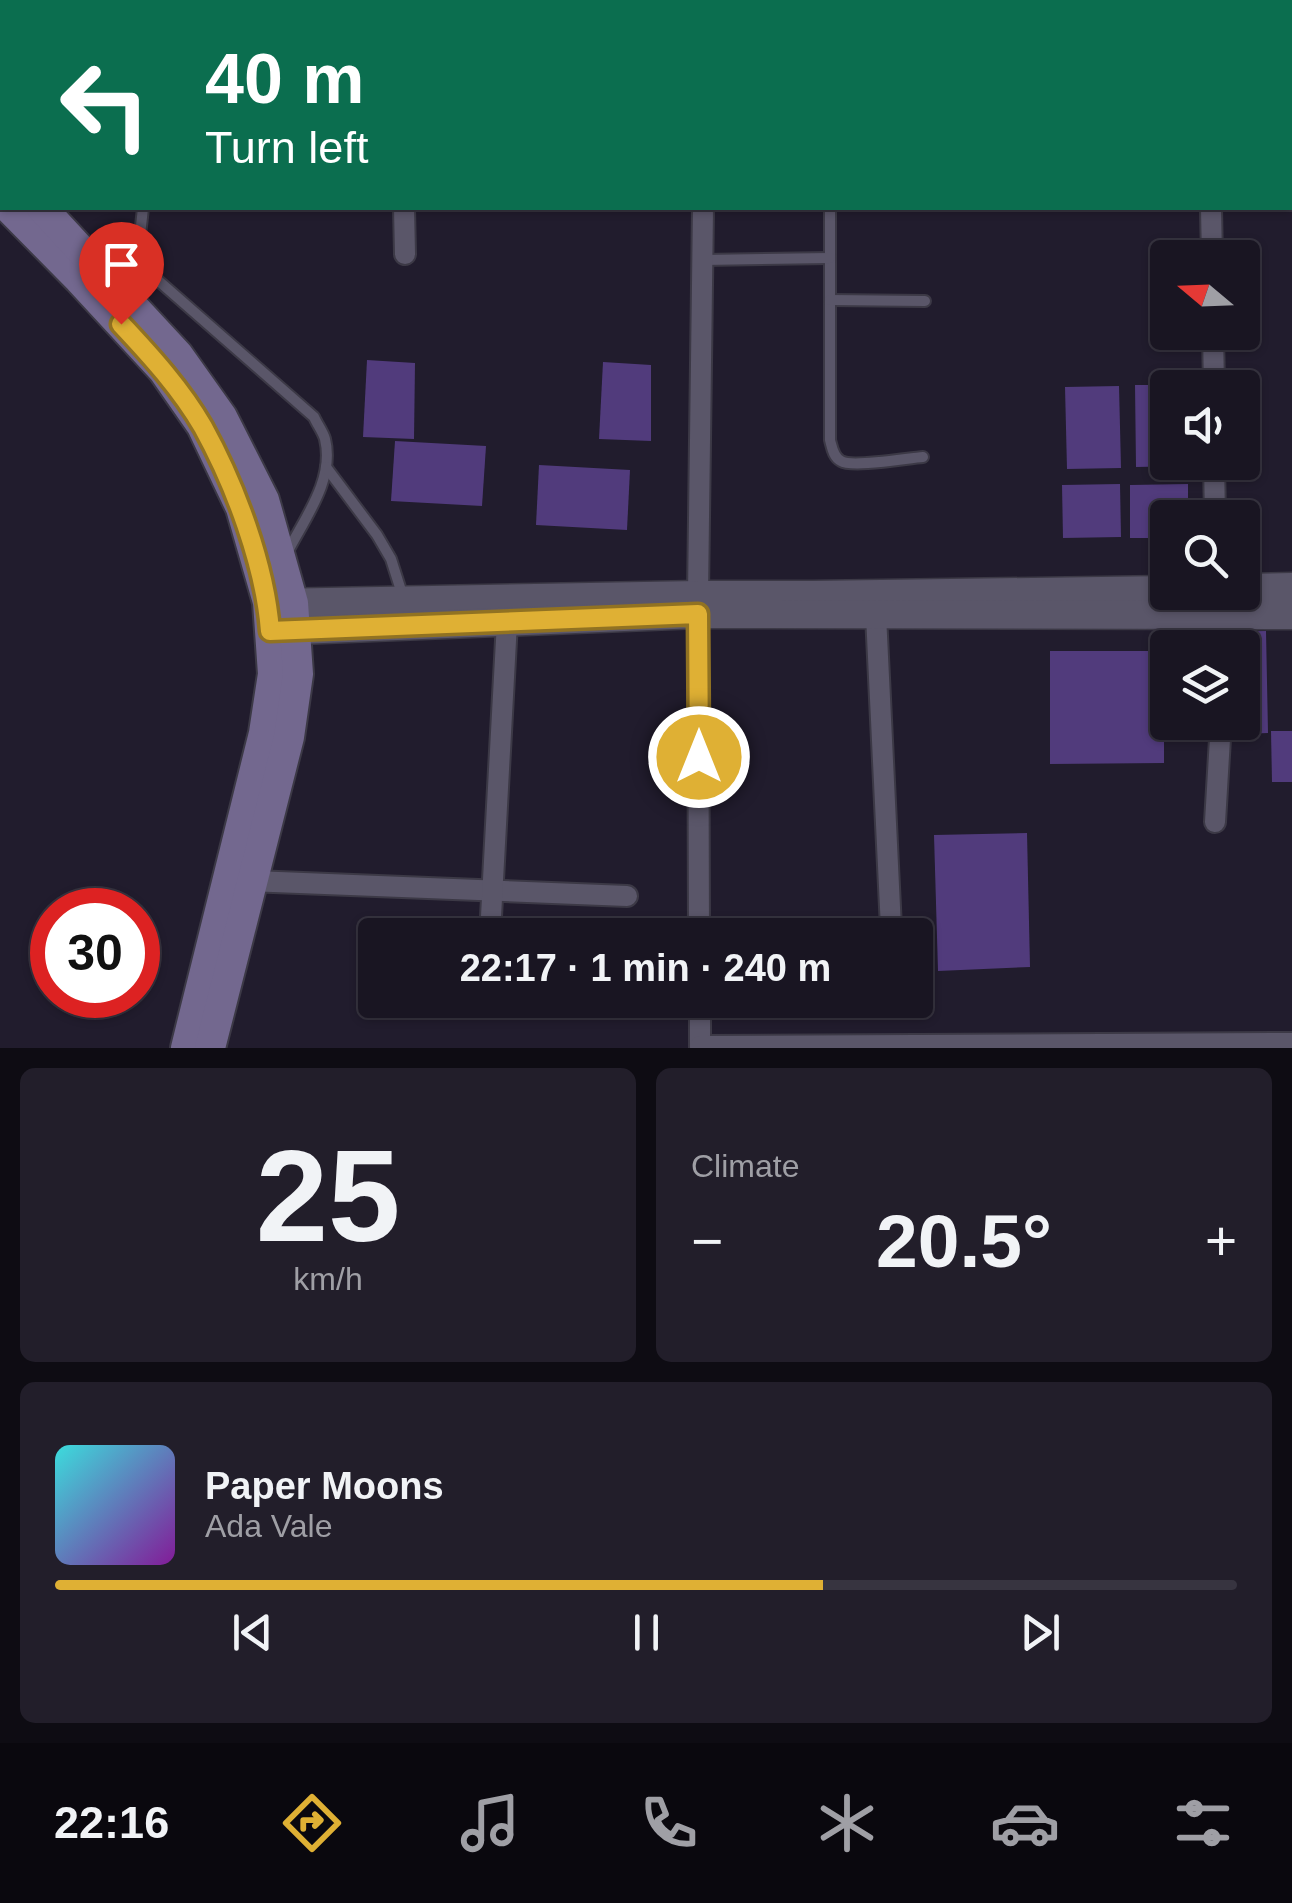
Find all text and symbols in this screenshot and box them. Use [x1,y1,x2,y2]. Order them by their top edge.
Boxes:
icon: left [40,40,170,170]
text: 40 m [205,40,365,118]
text: Turn left [205,122,368,173]
pin [79,222,164,325]
icon: arrive [94,237,149,292]
north arrow [1150,240,1260,350]
map controls [1150,240,1260,740]
button: sound [1150,370,1260,480]
button: search [1150,500,1260,610]
button: layers [1150,630,1260,740]
position arrow [647,705,751,809]
speed limit sign: 30 [30,888,160,1018]
text: 22:17 · 1 min · 240 m [460,947,831,989]
text: 25 [256,1123,400,1269]
text: Climate [691,1148,799,1184]
text: 20.5° [876,1199,1052,1283]
text: − [691,1210,723,1272]
text: + [1205,1210,1237,1272]
text: km/h [293,1261,363,1297]
text: Paper Moons [205,1465,444,1507]
text: Ada Vale [205,1508,333,1544]
icon: previous [225,1605,280,1660]
icon: pause [619,1605,674,1660]
icon: next [1013,1605,1068,1660]
icon: directions [277,1788,347,1858]
icon: music [455,1788,525,1858]
icon: phone [634,1788,704,1858]
icon: climate [812,1788,882,1858]
icon: car [990,1788,1060,1858]
icon: filters [1168,1788,1238,1858]
text: 22:16 [54,1797,169,1848]

